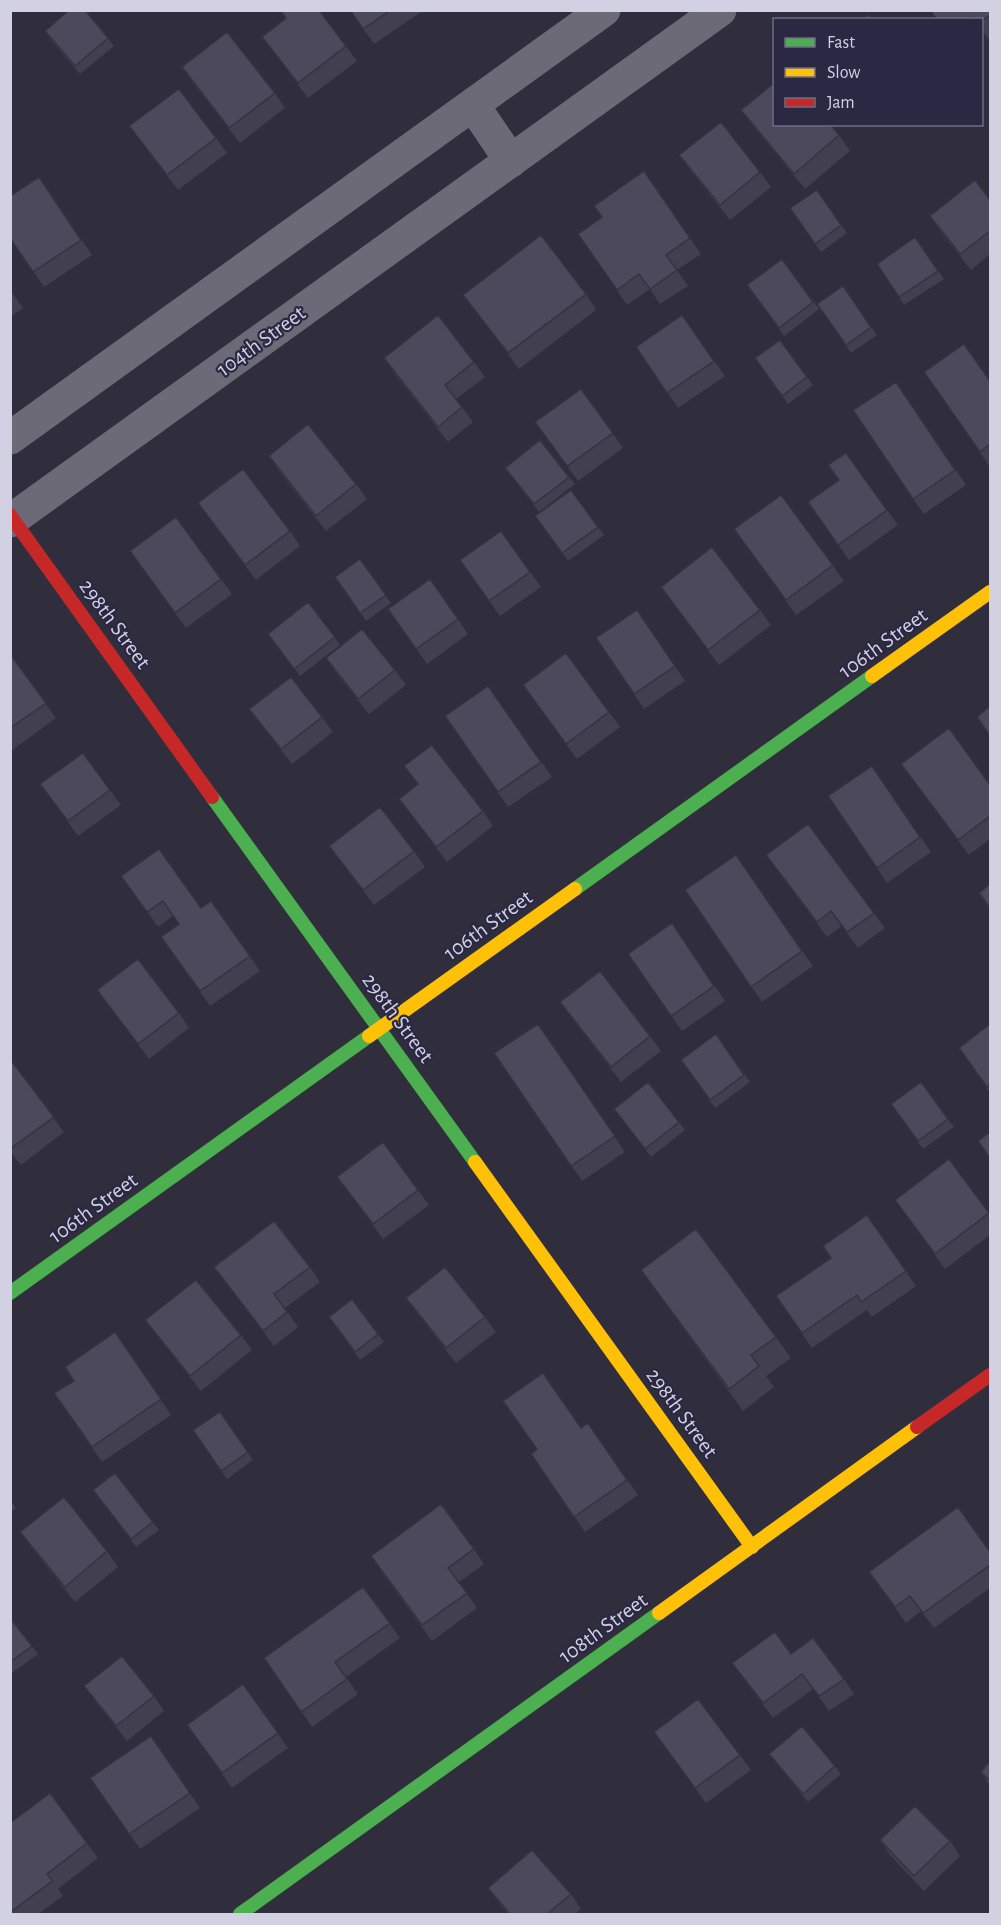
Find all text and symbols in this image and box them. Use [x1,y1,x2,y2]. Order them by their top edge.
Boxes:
legend [773,18,983,126]
text: Fast [827,34,855,52]
text: Slow [827,64,860,82]
text: Jam [827,94,855,112]
street label: 104th Street [213,302,309,380]
street label: 298th Street [75,575,155,673]
street label: 106th Street [835,604,931,682]
street label: 106th Street [440,886,536,964]
street label: 298th Street [358,969,438,1067]
street label: 106th Street [45,1169,141,1247]
street label: 298th Street [642,1364,722,1462]
street label: 108th Street [555,1589,651,1667]

